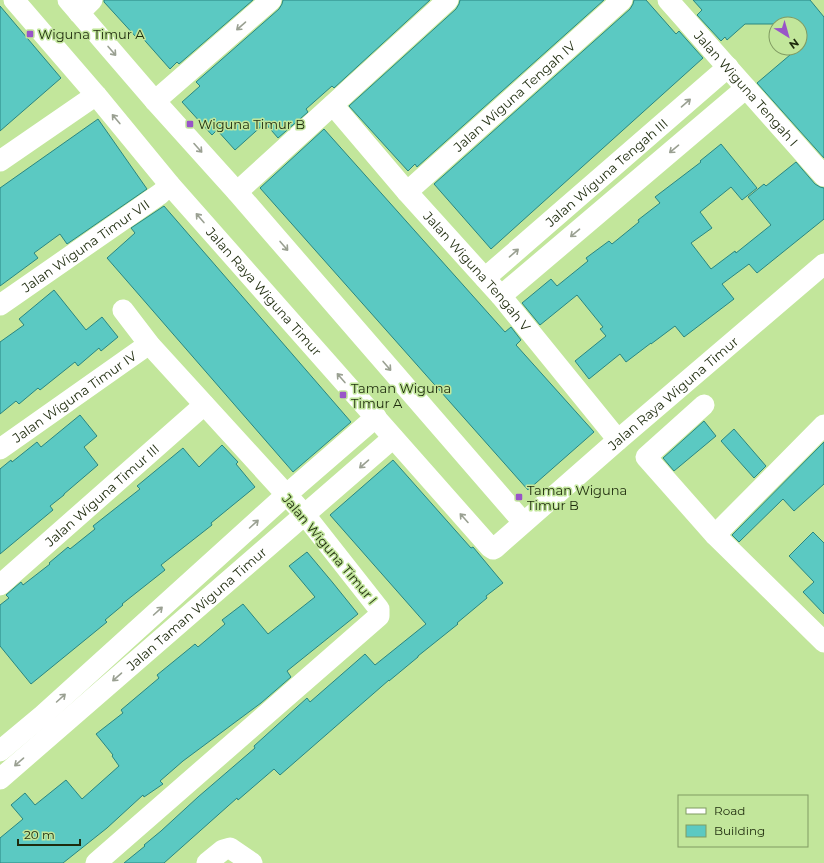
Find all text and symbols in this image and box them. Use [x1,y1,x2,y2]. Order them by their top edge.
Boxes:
north arrow [768,16,808,56]
one-way arrow [236,21,247,30]
place label: Wiguna Timur A [38,26,145,42]
street label: Jalan Wiguna Tengah I [690,27,802,149]
marker: Wiguna Timur A [25,29,35,39]
text: N [786,36,802,52]
street label: Jalan Wiguna Tengah IV [449,37,579,155]
one-way arrow [108,45,117,56]
one-way arrow [681,99,691,108]
one-way arrow [111,113,120,124]
street label: Jalan Wiguna Tengah III [541,115,671,231]
place label: Wiguna Timur B [198,116,305,132]
marker: Wiguna Timur B [185,119,195,129]
one-way arrow [193,143,202,154]
one-way arrow [668,145,679,154]
street label: Jalan Wiguna Timur VII [18,196,152,296]
street label: Jalan Wiguna Tengah V [420,207,535,335]
one-way arrow [195,213,204,223]
street label: Jalan Raya Wiguna Timur [202,223,325,359]
one-way arrow [569,229,580,238]
one-way arrow [279,241,288,251]
one-way arrow [509,248,519,257]
street label: Jalan Raya Wiguna Timur [604,333,741,454]
street label: Jalan Wiguna Timur IV [9,347,140,446]
one-way arrow [382,360,391,370]
one-way arrow [337,374,346,384]
place label: Taman Wiguna Timur A [351,380,451,411]
marker: Taman Wiguna Timur A [338,390,348,400]
street label: Jalan Wiguna Timur III [41,440,162,550]
one-way arrow [359,459,369,469]
place label: Taman Wiguna Timur B [527,482,627,513]
street label: Jalan Wiguna Timur I [279,490,381,607]
marker: Taman Wiguna Timur B [514,492,524,502]
one-way arrow [460,513,469,523]
one-way arrow [249,519,259,529]
street label: Jalan Taman Wiguna Timur [122,544,270,674]
one-way arrow [153,606,163,616]
one-way arrow [112,673,123,682]
one-way arrow [56,693,66,703]
one-way arrow [14,758,24,767]
legend [678,795,808,847]
text: Road [714,803,745,818]
scale bar [18,821,80,847]
text: Building [714,823,765,838]
text: 20 m [24,827,55,842]

